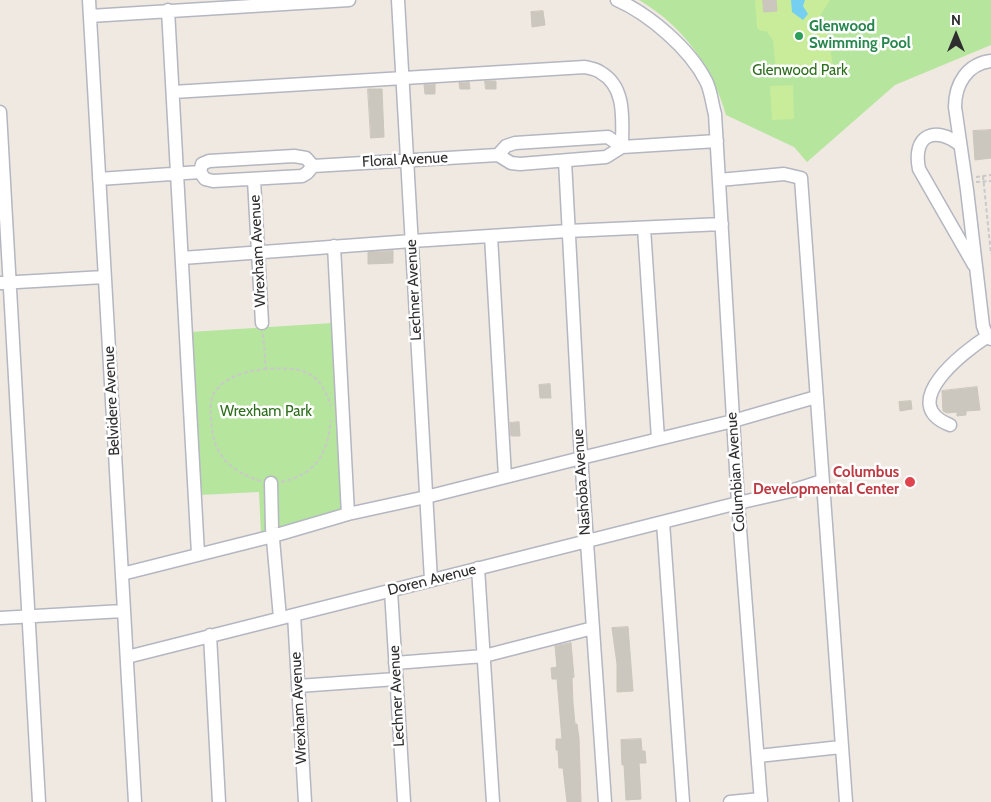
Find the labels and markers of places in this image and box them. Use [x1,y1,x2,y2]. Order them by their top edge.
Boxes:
place label: Glenwood Swimming Pool [809,18,911,53]
marker: Glenwood Swimming Pool [793,30,805,42]
place label: Columbus Developmental Center [753,464,899,499]
marker: Columbus Developmental Center [903,475,917,489]

